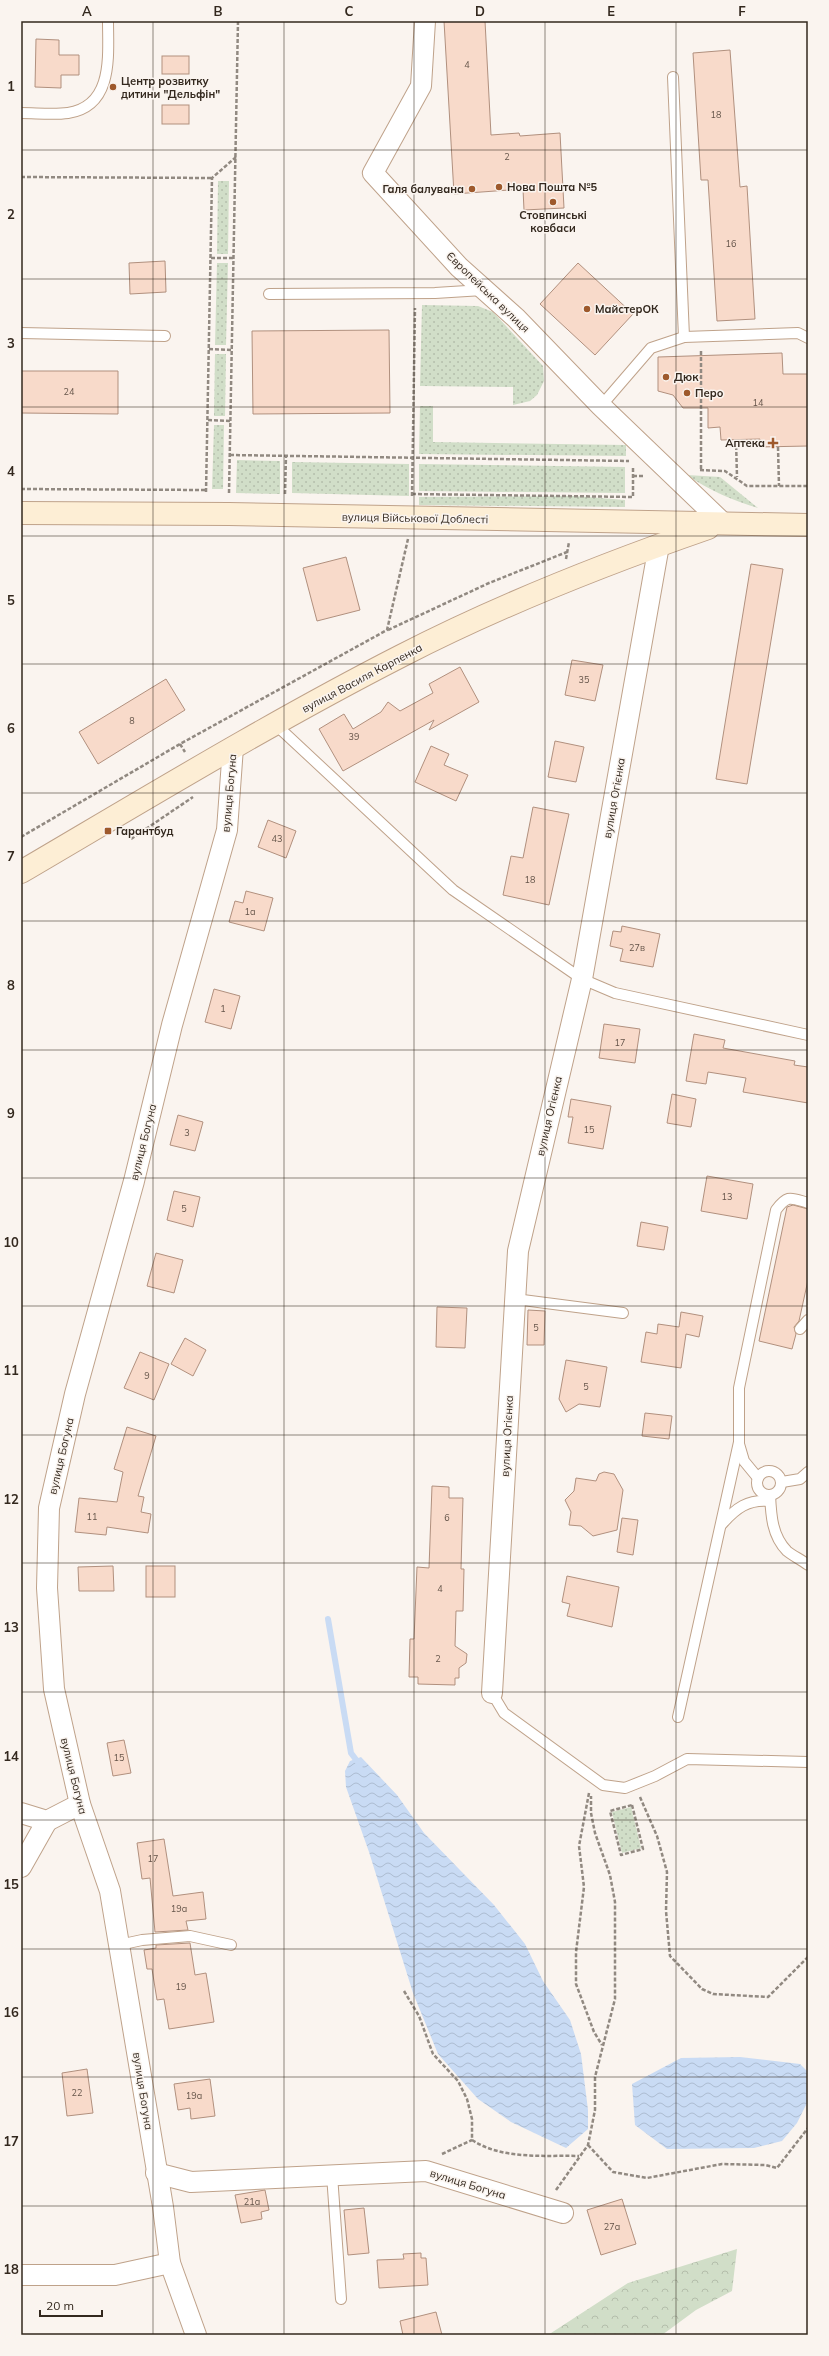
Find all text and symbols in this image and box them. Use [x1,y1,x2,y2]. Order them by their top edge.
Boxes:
text: A [82,3,92,19]
text: B [214,3,223,19]
text: C [345,3,354,19]
text: D [475,3,485,19]
text: E [607,3,615,19]
text: F [738,3,746,19]
house number: 4 [464,59,470,70]
place label: Центр розвитку дитини "Дельфін" [121,74,220,101]
text: 1 [7,78,15,94]
marker: Центр розвитку дитини "Дельфін" [108,82,118,92]
house number: 18 [711,109,721,120]
house number: 2 [504,151,510,162]
place label: Нова Пошта №5 [507,180,598,194]
place label: Галя балувана [382,182,464,196]
marker: Нова Пошта №5 [494,182,504,192]
marker: Галя балувана [467,184,477,194]
marker: Стовпинські ковбаси [548,197,558,207]
text: 2 [7,206,15,222]
place label: Стовпинські ковбаси [519,208,587,235]
house number: 16 [726,238,736,249]
street label: Європейська вулиця [443,249,533,335]
place label: МайстерОК [595,302,659,316]
marker: МайстерОК [582,304,592,314]
text: 3 [7,335,15,351]
place label: Дюк [674,370,699,384]
marker: Дюк [661,372,671,382]
house number: 24 [64,386,75,397]
place label: Перо [695,386,724,400]
marker: Перо [682,388,692,398]
house number: 14 [753,397,764,408]
place label: Аптека [725,436,765,450]
marker: Аптека [768,438,778,448]
text: 4 [7,463,15,479]
street label: вулиця Військової Доблесті [342,510,488,526]
text: 5 [7,592,15,608]
street label: вулиця Василя Карпенка [299,640,425,716]
house number: 35 [579,674,590,685]
house number: 8 [129,715,135,726]
text: 6 [7,720,15,736]
house number: 39 [349,731,359,742]
street label: вулиця Богуна [219,753,239,833]
street label: вулиця Огієнка [600,757,628,839]
place label: Гарантбуд [116,824,174,838]
marker: Гарантбуд [103,826,113,836]
house number: 43 [272,833,282,844]
text: 7 [7,848,15,864]
house number: 18 [525,874,535,885]
house number: 1а [245,906,255,917]
house number: 27в [629,942,645,953]
text: 8 [7,977,15,993]
house number: 1 [220,1003,226,1014]
house number: 17 [615,1037,625,1048]
street label: вулиця Огієнка [533,1075,565,1157]
street label: вулиця Богуна [127,1102,159,1182]
text: 9 [7,1105,15,1121]
house number: 15 [584,1124,595,1135]
house number: 3 [184,1127,190,1138]
house number: 13 [722,1191,732,1202]
house number: 5 [181,1203,187,1214]
text: 10 [3,1234,19,1250]
house number: 5 [533,1322,539,1333]
text: 11 [3,1362,19,1378]
house number: 9 [144,1370,150,1381]
house number: 5 [583,1381,589,1392]
street label: вулиця Огієнка [498,1395,516,1477]
street label: вулиця Богуна [45,1416,77,1496]
text: 12 [3,1491,19,1507]
house number: 11 [87,1511,97,1522]
house number: 6 [444,1512,450,1523]
house number: 4 [437,1583,443,1594]
text: 13 [3,1619,19,1635]
house number: 2 [435,1653,441,1664]
street label: вулиця Богуна [58,1736,90,1816]
text: 14 [3,1748,19,1764]
house number: 15 [114,1752,125,1763]
house number: 17 [148,1853,158,1864]
text: 15 [3,1876,19,1892]
house number: 19а [171,1903,187,1914]
house number: 19 [176,1981,186,1992]
text: 16 [3,2004,19,2020]
street label: вулиця Богуна [130,2051,156,2131]
house number: 22 [72,2087,82,2098]
house number: 19а [186,2090,202,2101]
text: 17 [3,2133,19,2149]
street label: вулиця Богуна [428,2166,508,2202]
house number: 21а [244,2196,260,2207]
house number: 27а [604,2221,620,2232]
text: 18 [3,2261,19,2277]
scale bar [40,2292,102,2318]
text: 20 m [46,2298,74,2313]

